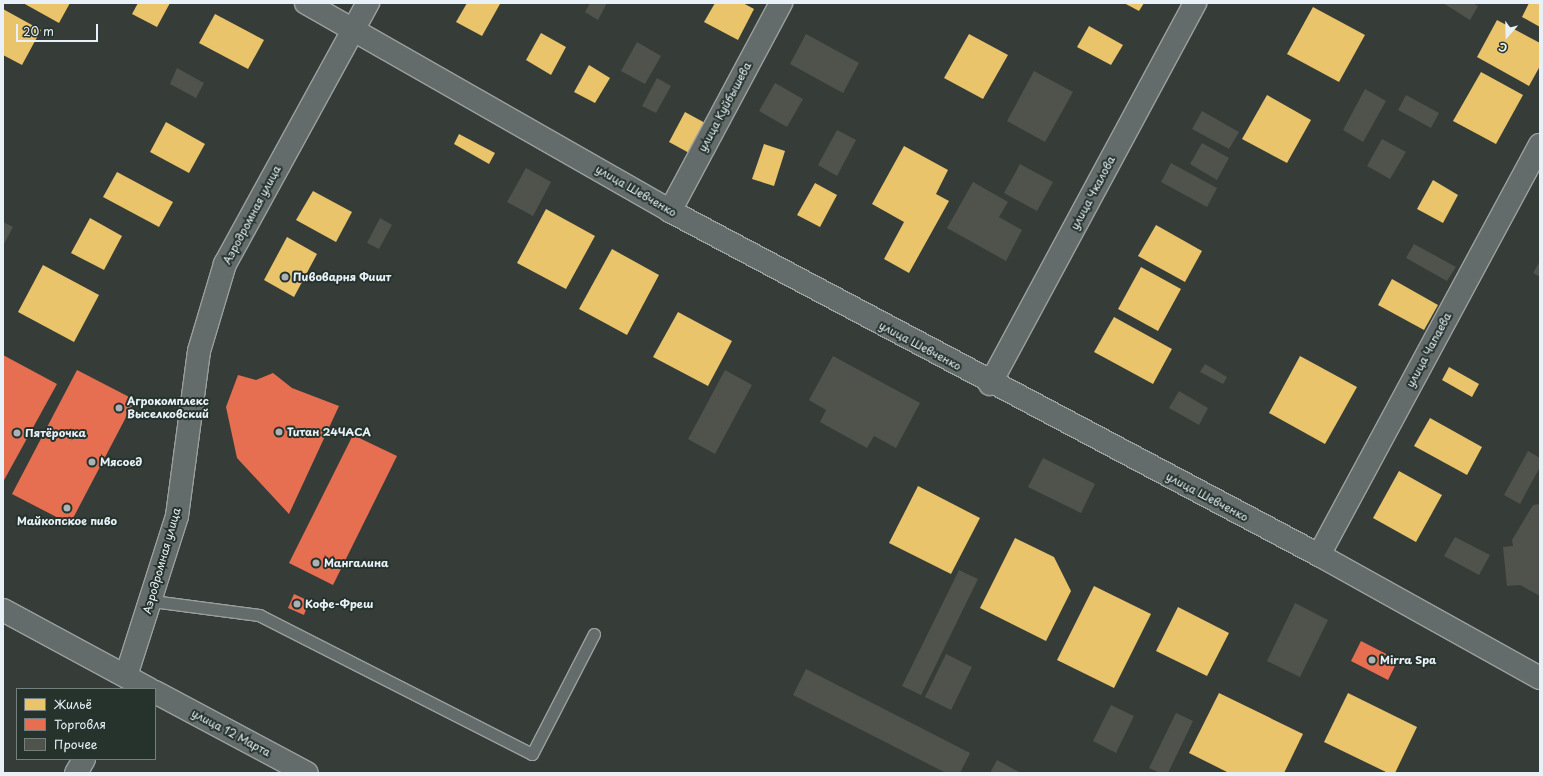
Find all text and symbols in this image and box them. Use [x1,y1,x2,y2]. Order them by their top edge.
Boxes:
scale bar [18,16,100,42]
north arrow [1487,16,1527,56]
text: 20 m [23,22,54,40]
text: С [1496,38,1510,57]
street label: улица Куйбышева [696,60,754,154]
street label: улица Чкалова [1068,154,1118,232]
street label: улица Шевченко [593,162,679,220]
street label: Аэродромная улица [220,163,284,267]
place label: Пивоварня Фишт [293,270,392,284]
marker: Пивоварня Фишт [280,272,290,282]
street label: улица Чапаева [1404,310,1454,390]
street label: улица Шевченко [876,319,964,373]
place label: Агрокомплекс Выселковский [127,395,209,421]
marker: Агрокомплекс Выселковский [114,403,124,413]
place label: Титан 24ЧАСА [287,425,371,439]
place label: Пятёрочка [25,426,86,440]
marker: Титан 24ЧАСА [274,427,284,437]
marker: Пятёрочка [12,428,22,438]
place label: Мясоед [100,455,142,469]
marker: Мясоед [87,457,97,467]
street label: улица Шевченко [1163,470,1251,524]
marker: Майкопское пиво [62,503,72,513]
street label: Аэродромная улица [140,506,184,616]
place label: Майкопское пиво [17,514,117,528]
place label: Мангалина [324,556,389,570]
marker: Мангалина [311,558,321,568]
place label: Кофе-Фреш [305,597,373,611]
marker: Кофе-Фреш [292,599,302,609]
place label: Mirra Spa [1380,653,1437,667]
marker: Mirra Spa [1367,655,1377,665]
legend [16,688,156,760]
text: Жильё [54,695,92,713]
street label: улица 12 Марта [189,706,273,760]
text: Торговля [54,715,106,733]
text: Прочее [54,735,97,753]

